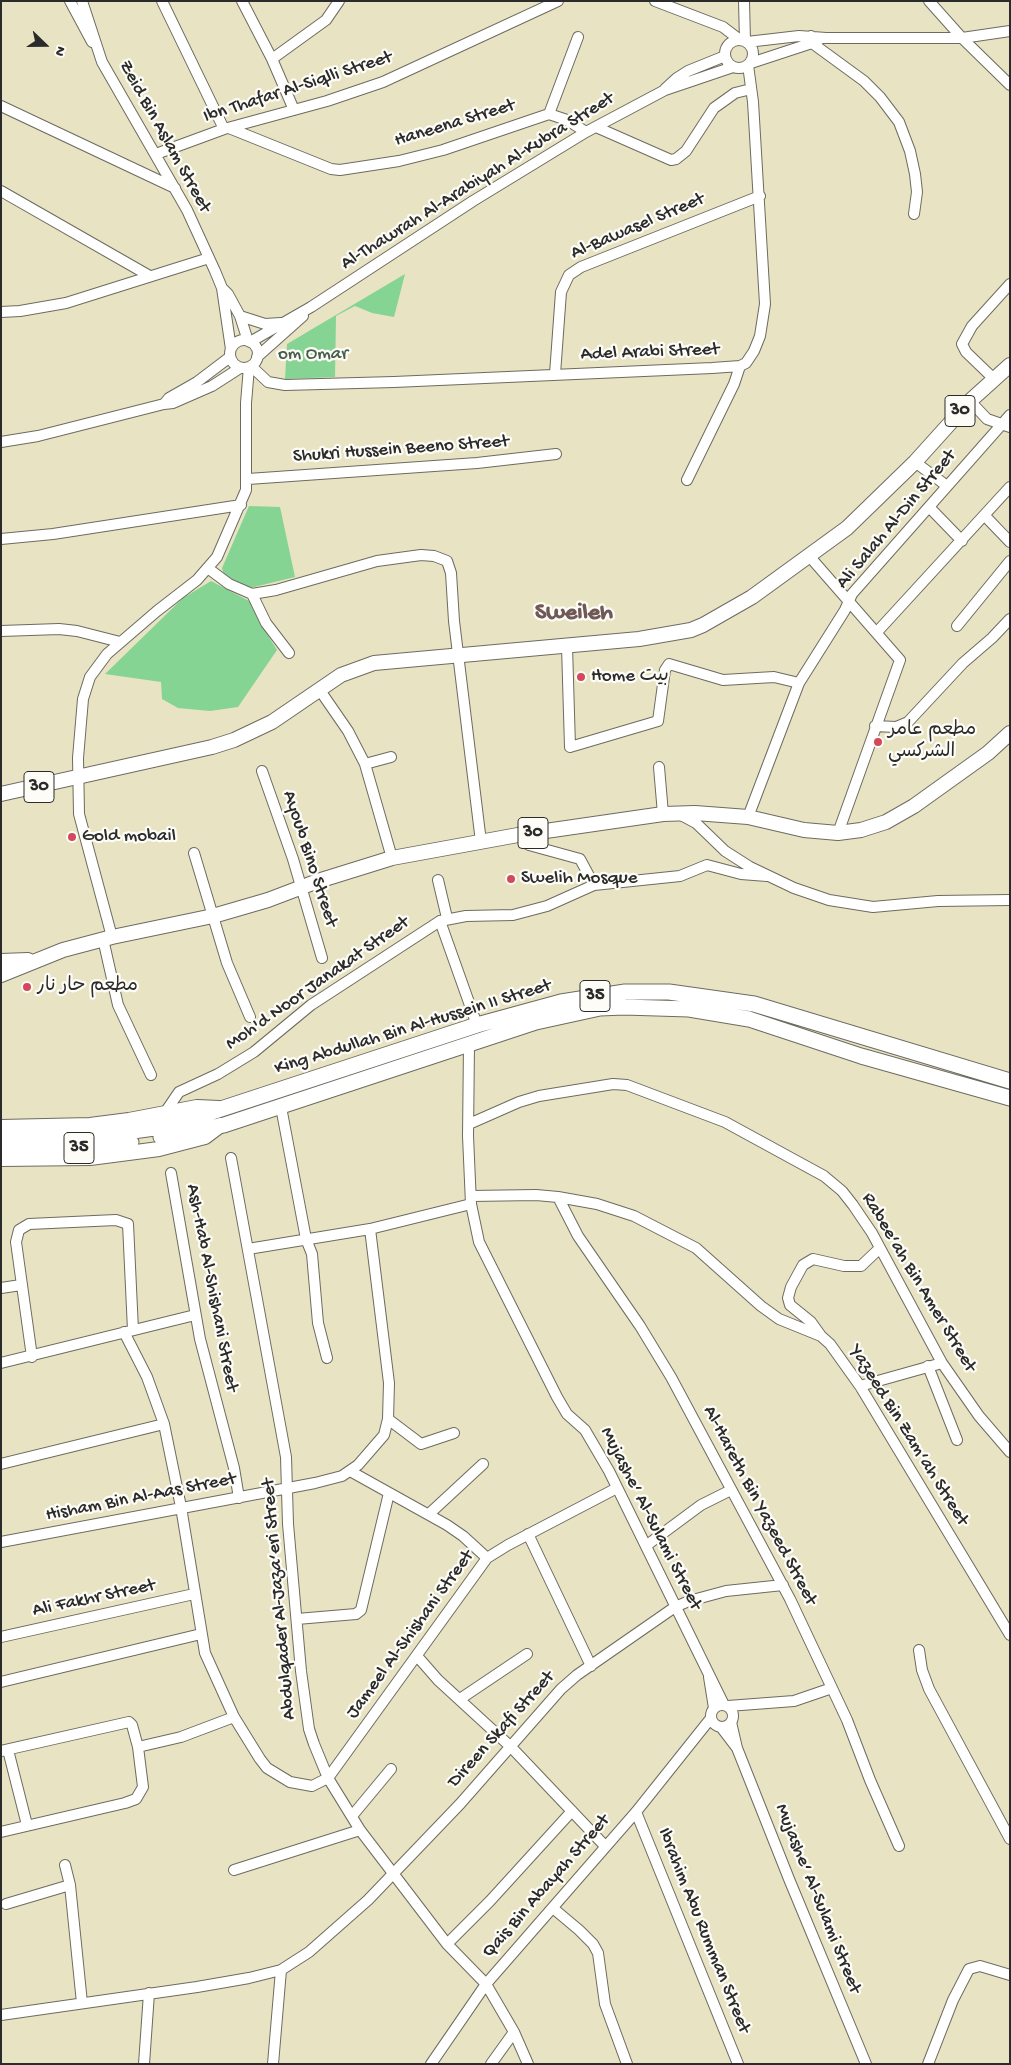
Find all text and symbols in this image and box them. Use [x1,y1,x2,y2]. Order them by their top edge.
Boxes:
north arrow [20,20,70,70]
text: N [50,43,69,58]
street label: Ibn Thafar Al-Siqlli Street [201,47,395,129]
street label: Zeid Bin Aslam Street [113,57,215,217]
street label: Al-Thawrah Al-Arabiyah Al-Kubra Street [337,88,619,276]
street label: Haneena Street [392,95,518,153]
street label: Al-Bawasel Street [568,189,708,265]
street label: Adel Arabi Street [580,339,720,367]
park label: om Omar [278,344,348,366]
road number: 30 [945,396,975,426]
street label: Shukri Hussein Beeno Street [292,431,510,469]
street label: Ali Salah Al-Din Street [832,446,962,594]
district label: Sweileh [535,600,613,628]
place label: Home بيت [591,666,669,688]
marker: Home بيت [575,671,587,683]
place label: مطعم عامر الشركسي [888,720,976,764]
marker: مطعم عامر الشركسي [872,736,884,748]
road number: 30 [24,772,54,802]
street label: Ayoub Bino Street [276,788,342,930]
road number: 30 [518,818,548,848]
place label: Gold mobail [82,826,176,848]
marker: Gold mobail [66,831,78,843]
place label: Swelih Mosque [521,868,637,890]
marker: Swelih Mosque [505,873,517,885]
street label: Moh'd Noor Janakat Street [222,912,414,1056]
street label: King Abdullah Bin Al-Hussein II Street [272,975,554,1081]
place label: مطعم حار نار [37,976,138,998]
road number: 35 [580,980,610,1011]
marker: مطعم حار نار [21,981,33,993]
road number: 35 [64,1132,94,1164]
street label: Ash-Hab Al-Shishani Street [180,1182,242,1394]
street label: Rabee‘ah Bin Amer Street [855,1189,981,1377]
street label: Yazeed Bin Zam‘ah Street [843,1342,973,1530]
street label: Al-Hareth Bin Yazeed Street [697,1402,821,1610]
street label: Mujashe‘ Al-Sulami Street [594,1424,706,1614]
street label: Hisham Bin Al-Aas Street [44,1468,238,1528]
street label: Abdulqader Al-Jaza‘eri Street [258,1477,302,1721]
street label: Jameel Al-Shishani Street [342,1546,480,1724]
street label: Ali Fakhr Street [31,1575,157,1623]
street label: Direen Skafi Street [444,1667,560,1793]
street label: Mujashe‘ Al-Sulami Street [769,1801,865,1997]
street label: Qais Bin Abayah Street [478,1810,616,1964]
street label: Ibrahim Abu Rumman Street [651,1825,755,2037]

